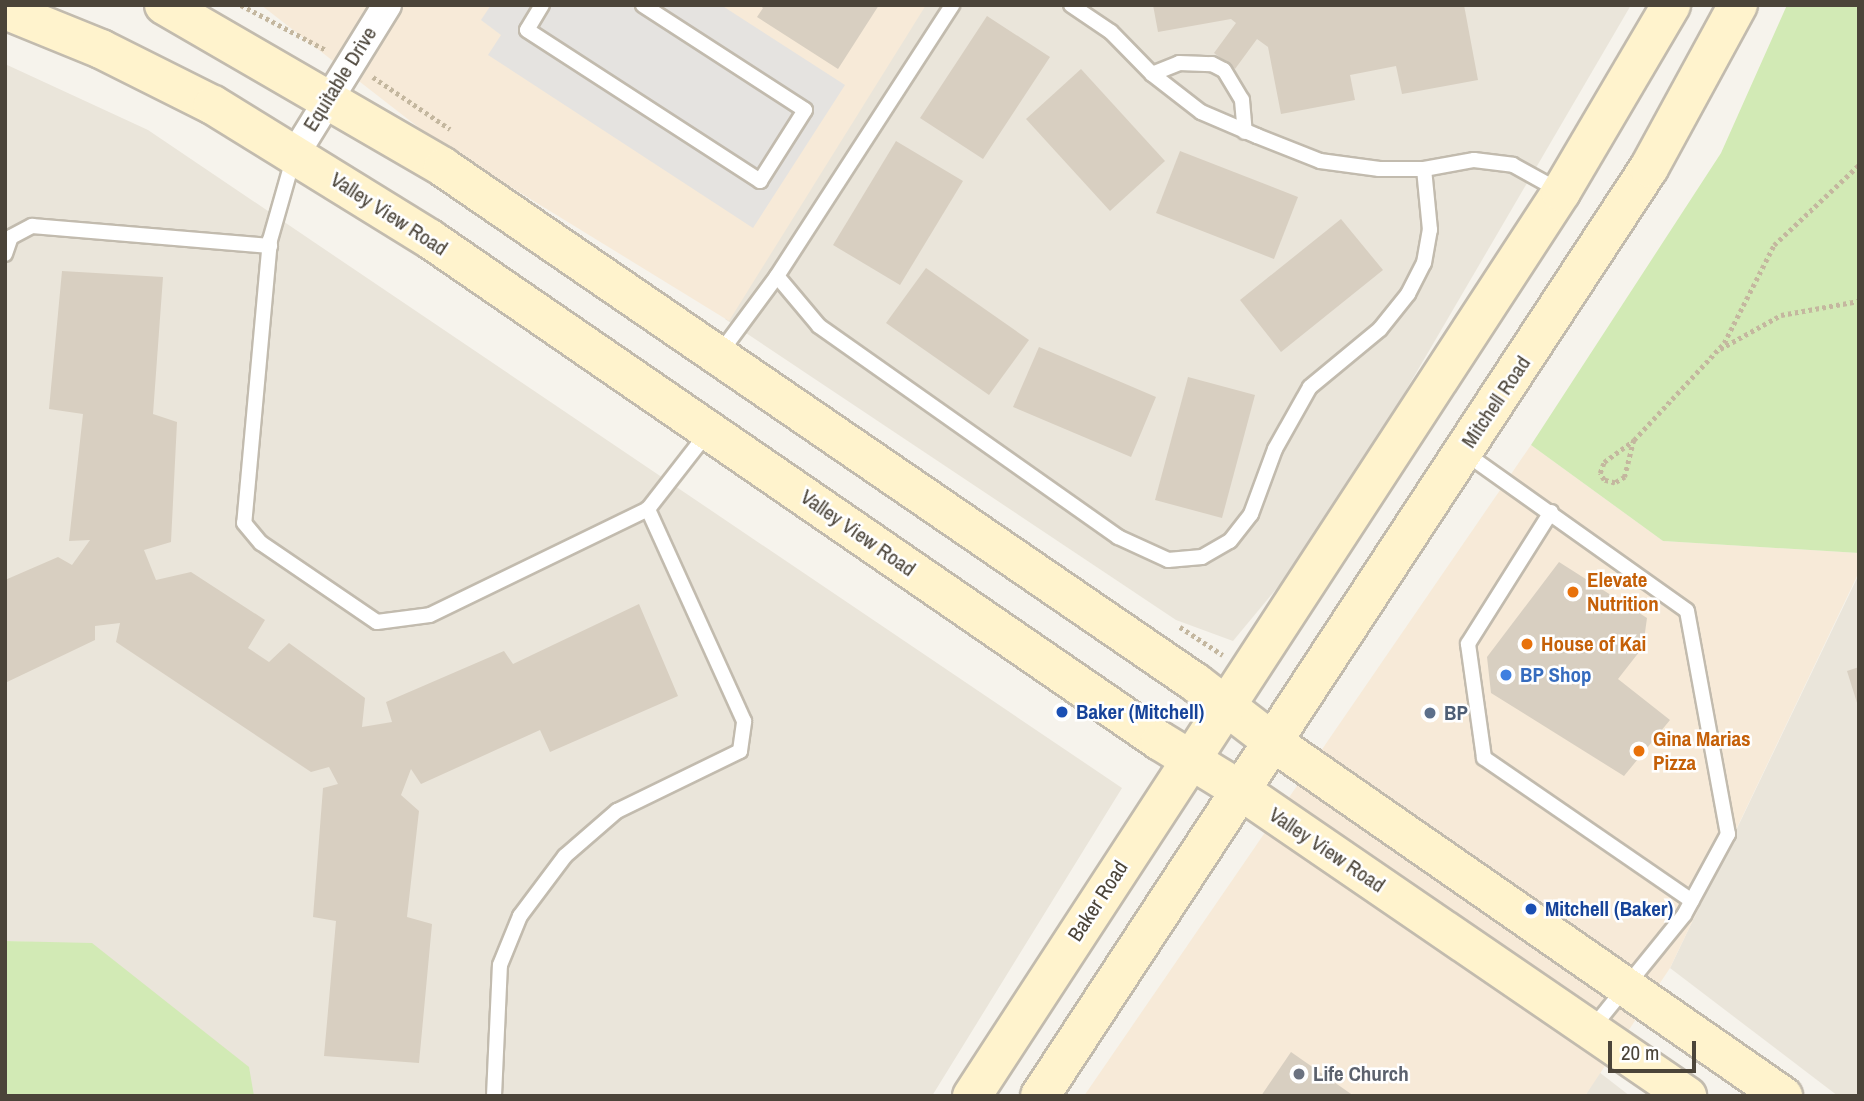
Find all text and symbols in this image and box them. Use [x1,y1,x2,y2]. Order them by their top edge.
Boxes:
street label: Equitable Drive [298,22,382,136]
street label: Valley View Road [326,167,452,261]
street label: Mitchell Road [1456,351,1536,453]
street label: Valley View Road [796,484,920,582]
place label: Elevate Nutrition [1587,567,1659,617]
marker: Elevate Nutrition [1565,584,1581,600]
place label: House of Kai [1541,631,1646,657]
marker: House of Kai [1519,636,1535,652]
place label: BP Shop [1520,662,1592,688]
marker: BP Shop [1498,667,1514,683]
place label: Baker (Mitchell) [1076,699,1204,725]
place label: BP [1444,700,1468,726]
marker: Baker (Mitchell) [1054,704,1070,720]
marker: BP [1422,705,1438,721]
place label: Gina Marias Pizza [1653,726,1751,776]
marker: Gina Marias Pizza [1631,743,1647,759]
street label: Valley View Road [1264,802,1390,898]
street label: Baker Road [1063,856,1133,946]
place label: Mitchell (Baker) [1545,896,1673,922]
marker: Mitchell (Baker) [1523,901,1539,917]
scale bar [1612,1028,1700,1072]
text: 20 m [1621,1038,1659,1067]
place label: Life Church [1313,1061,1409,1087]
marker: Life Church [1291,1066,1307,1082]

